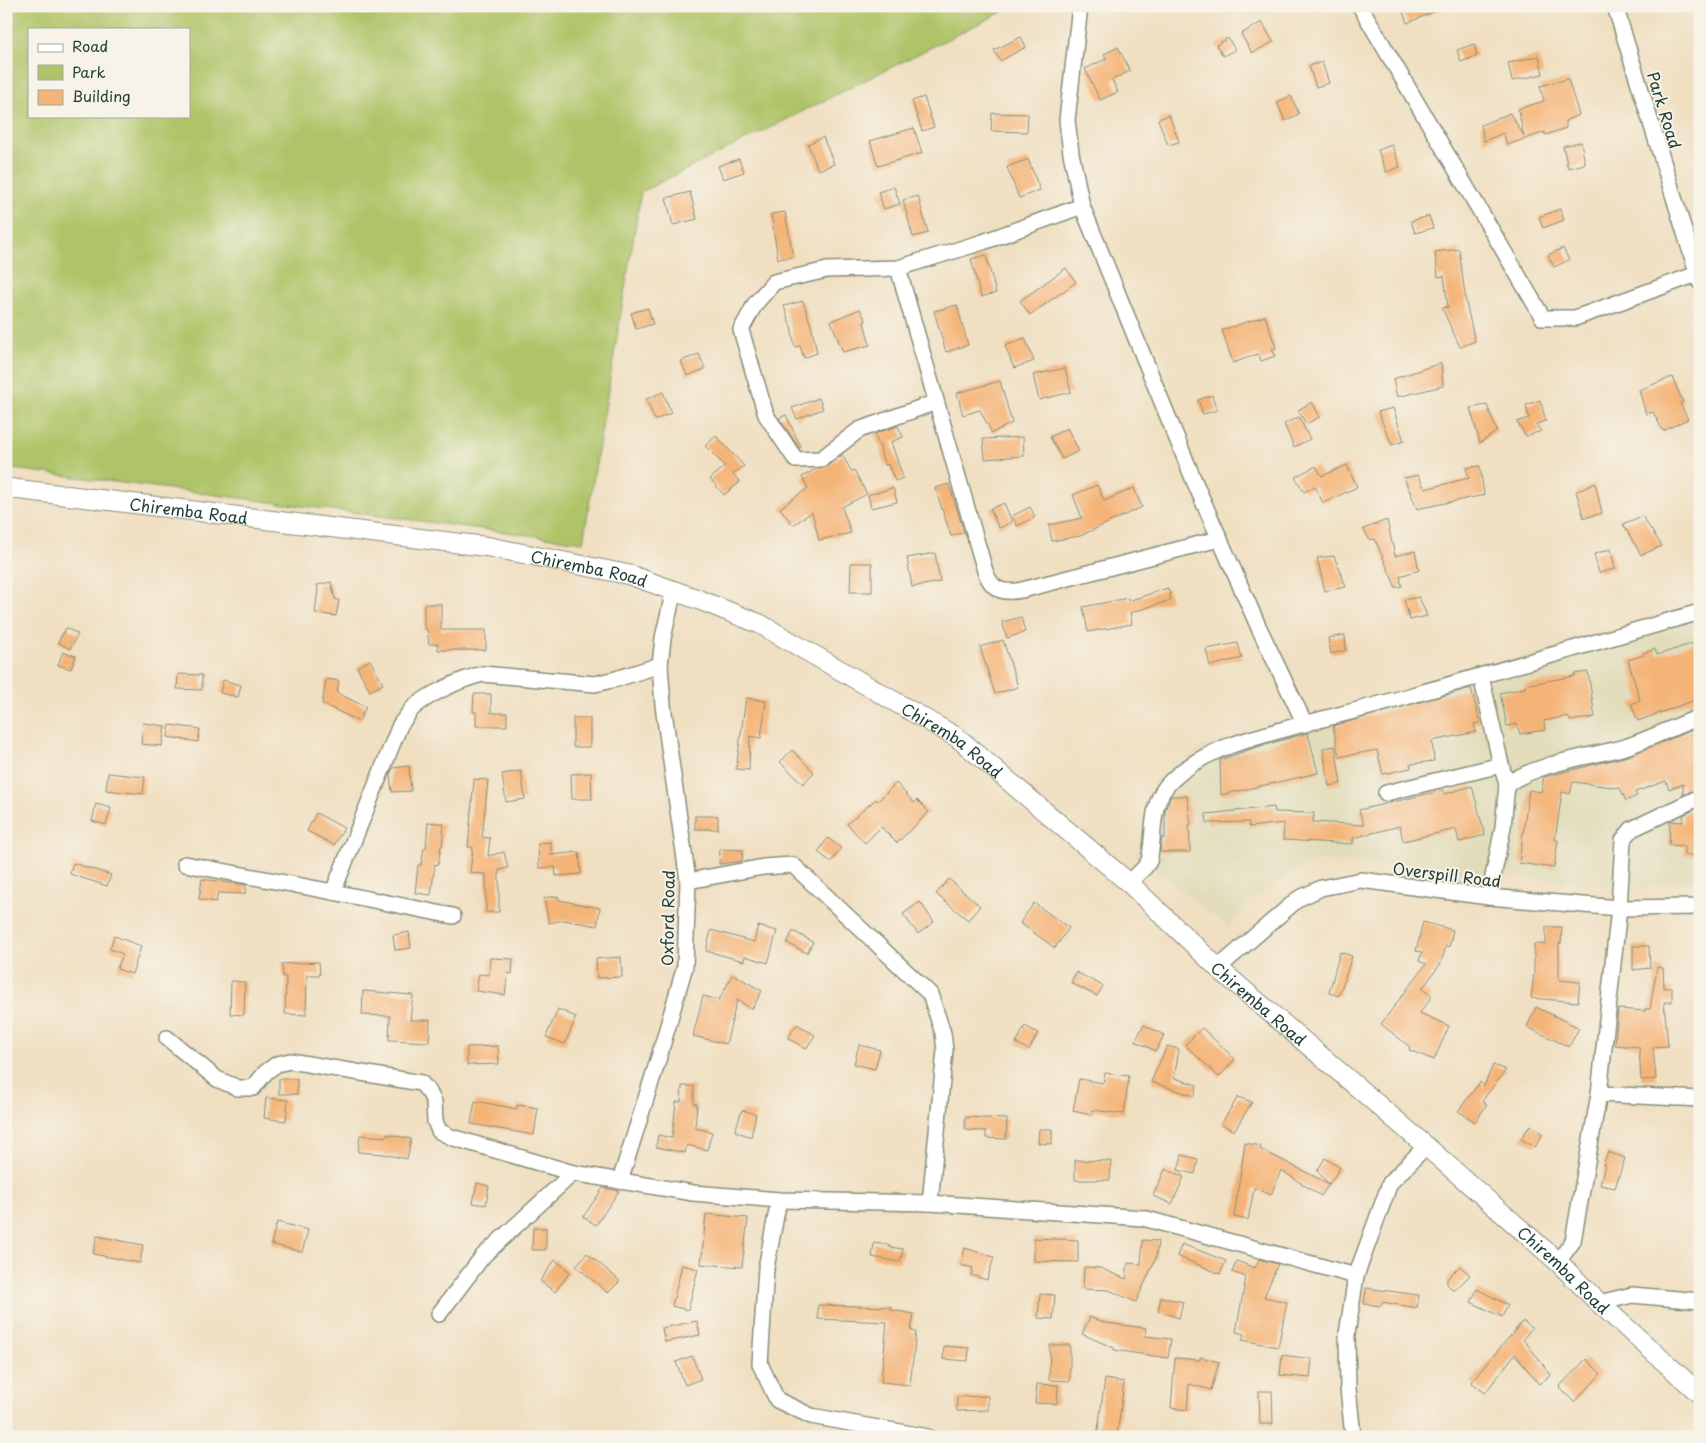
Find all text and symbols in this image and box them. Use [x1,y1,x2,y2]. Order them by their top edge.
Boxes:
legend [28,28,190,118]
text: Road [72,34,108,57]
text: Park [72,60,106,83]
street label: Park Road [1642,69,1688,151]
text: Building [72,84,131,107]
street label: Chiremba Road [128,491,249,529]
street label: Chiremba Road [529,543,651,592]
street label: Chiremba Road [897,696,1008,783]
street label: Overspill Road [1391,855,1503,893]
street label: Oxford Road [654,870,680,966]
street label: Chiremba Road [1206,955,1312,1051]
street label: Chiremba Road [1513,1220,1615,1319]

